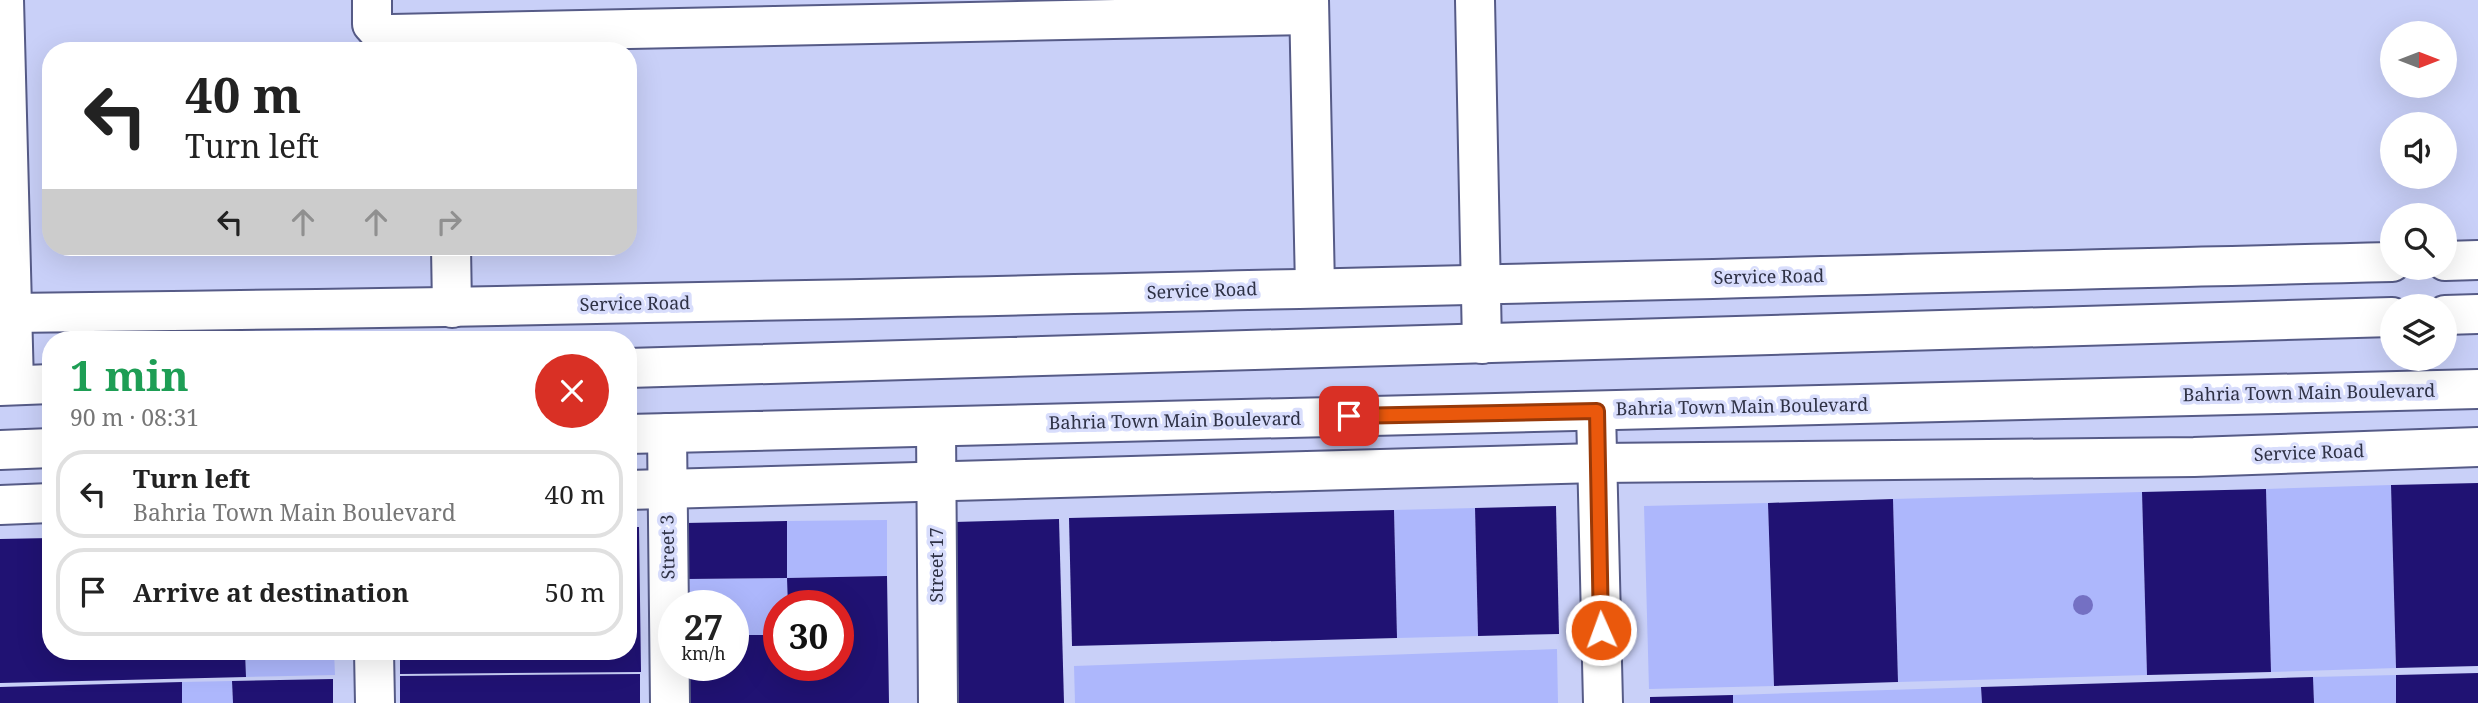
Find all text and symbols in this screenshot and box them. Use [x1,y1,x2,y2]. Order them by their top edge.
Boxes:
north arrow [2380,21,2457,98]
map controls [2380,21,2457,371]
text: 40 m [185,61,301,127]
icon: left [70,70,161,161]
button: sound [2380,112,2457,189]
text: Turn left [185,124,319,167]
icon: left [211,203,249,241]
icon: ahead [284,203,322,241]
icon: ahead [357,203,395,241]
icon: right [430,203,468,241]
button: search [2380,203,2457,280]
street label: Service Road [1713,263,1825,289]
street label: Service Road [1146,276,1258,304]
street label: Service Road [579,290,691,316]
button: layers [2380,294,2457,371]
text: 1 min [70,346,189,403]
button: close [535,354,609,428]
street label: Bahria Town Main Boulevard [2182,378,2436,406]
pin [1319,386,1379,446]
street label: Bahria Town Main Boulevard [1615,392,1869,420]
icon: arrive [1330,397,1368,435]
text: 90 m · 08:31 [70,401,199,433]
street label: Bahria Town Main Boulevard [1048,406,1302,434]
street label: Service Road [2253,438,2365,466]
text: Turn left [133,460,250,496]
icon: left [74,475,112,513]
text: 40 m [545,476,605,512]
text: Bahria Town Main Boulevard [133,496,456,528]
street label: Street 3 [654,514,680,580]
street label: Street 17 [924,527,948,603]
icon: arrive [74,573,112,611]
text: Arrive at destination [133,574,409,610]
text: 50 m [545,574,605,610]
speed limit sign: 30 [763,590,854,681]
position arrow [1564,593,1638,667]
text: 27 [684,603,723,650]
text: km/h [681,641,726,665]

